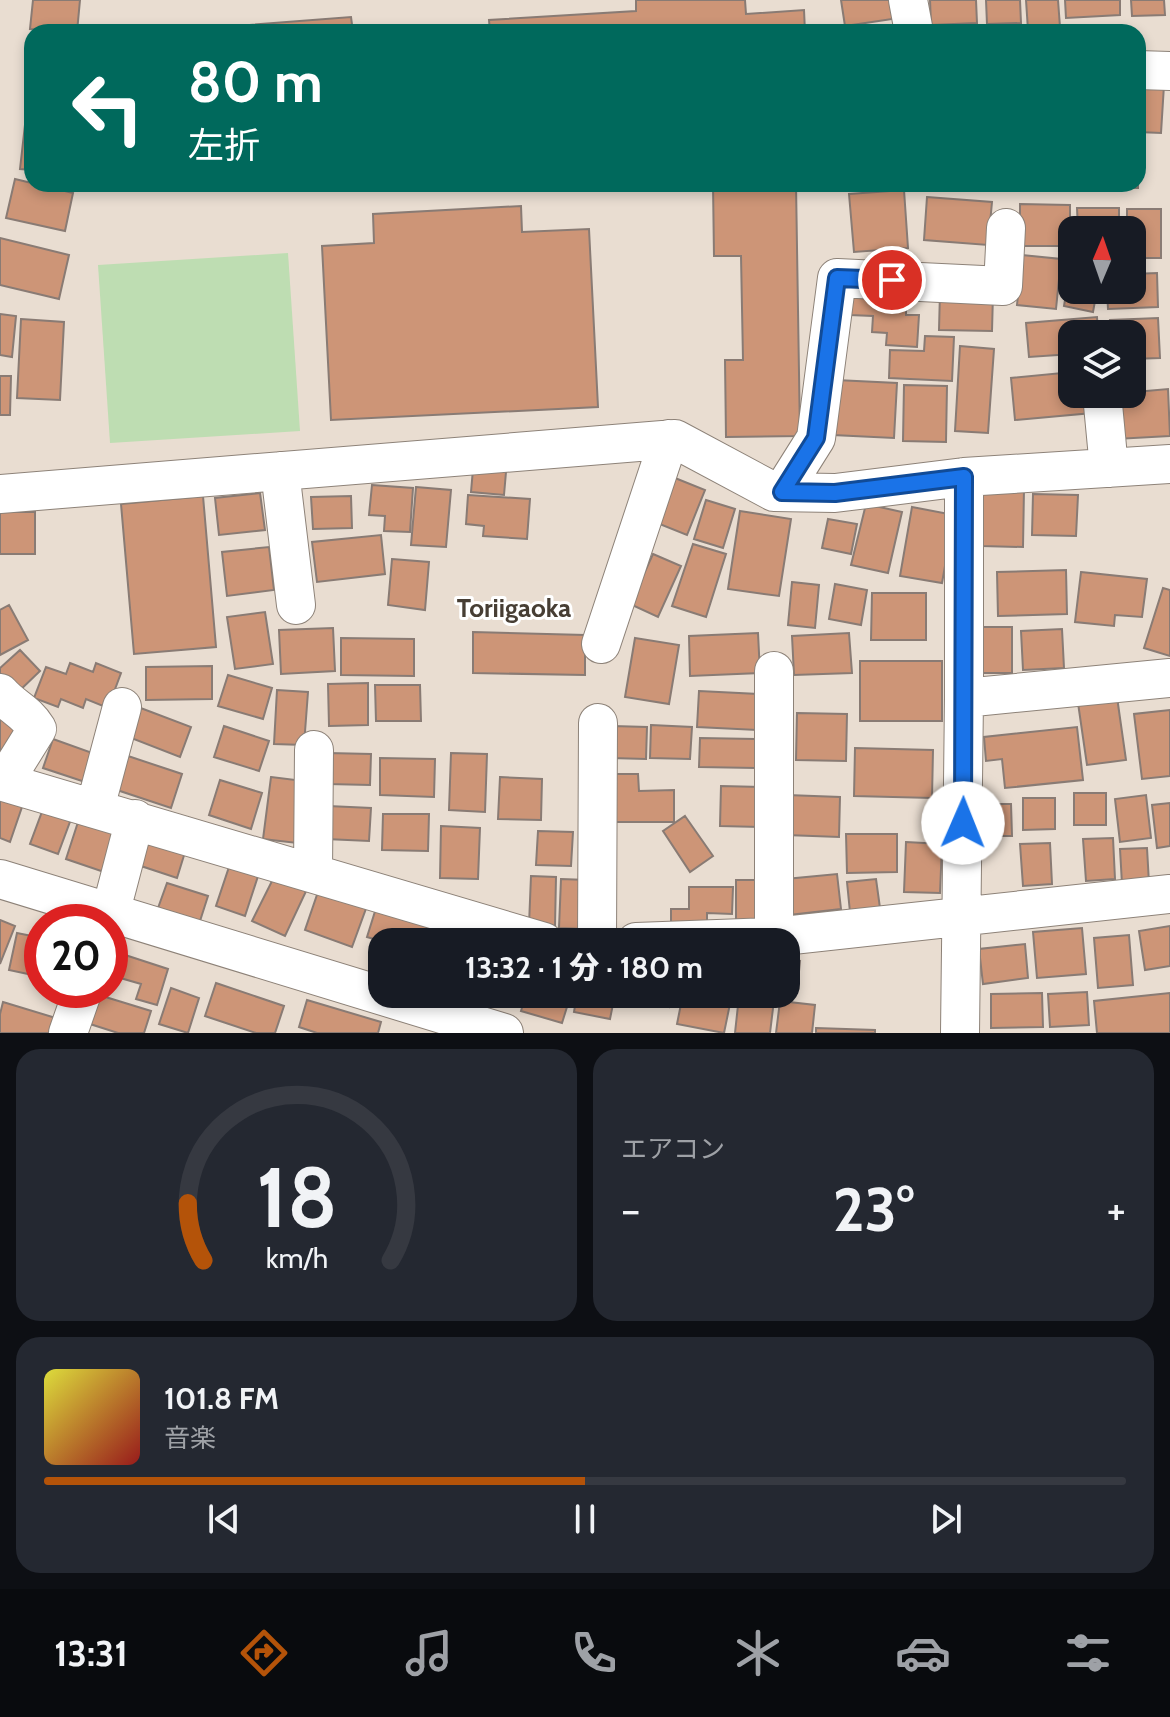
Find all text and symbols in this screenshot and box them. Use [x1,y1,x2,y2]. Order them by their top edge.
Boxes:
text: 80 m [188,48,323,116]
icon: left [56,56,160,160]
text: 左折 [188,123,260,167]
north arrow [1058,216,1146,304]
map controls [1058,216,1146,408]
pin [858,246,926,314]
icon: arrive [870,258,914,302]
button: layers [1058,320,1146,408]
district label: Toriigaoka [457,592,571,624]
position arrow [921,781,1005,865]
speed limit sign: 20 [24,904,128,1008]
text: 13:32 · 1 分 · 180 m [465,949,703,986]
text: エアコン [621,1133,725,1165]
text: 18 [256,1147,337,1248]
text: 23° [833,1173,914,1246]
text: − [621,1183,640,1236]
text: + [1107,1183,1126,1236]
text: km/h [265,1240,328,1275]
text: 101.8 FM [164,1380,279,1417]
text: 音楽 [164,1422,216,1454]
icon: previous [202,1497,246,1541]
icon: pause [563,1497,607,1541]
icon: next [924,1497,968,1541]
icon: directions [236,1625,292,1681]
icon: music [401,1625,457,1681]
icon: phone [566,1625,622,1681]
icon: climate [730,1625,786,1681]
icon: car [895,1625,951,1681]
icon: filters [1060,1625,1116,1681]
text: 13:31 [54,1631,128,1675]

